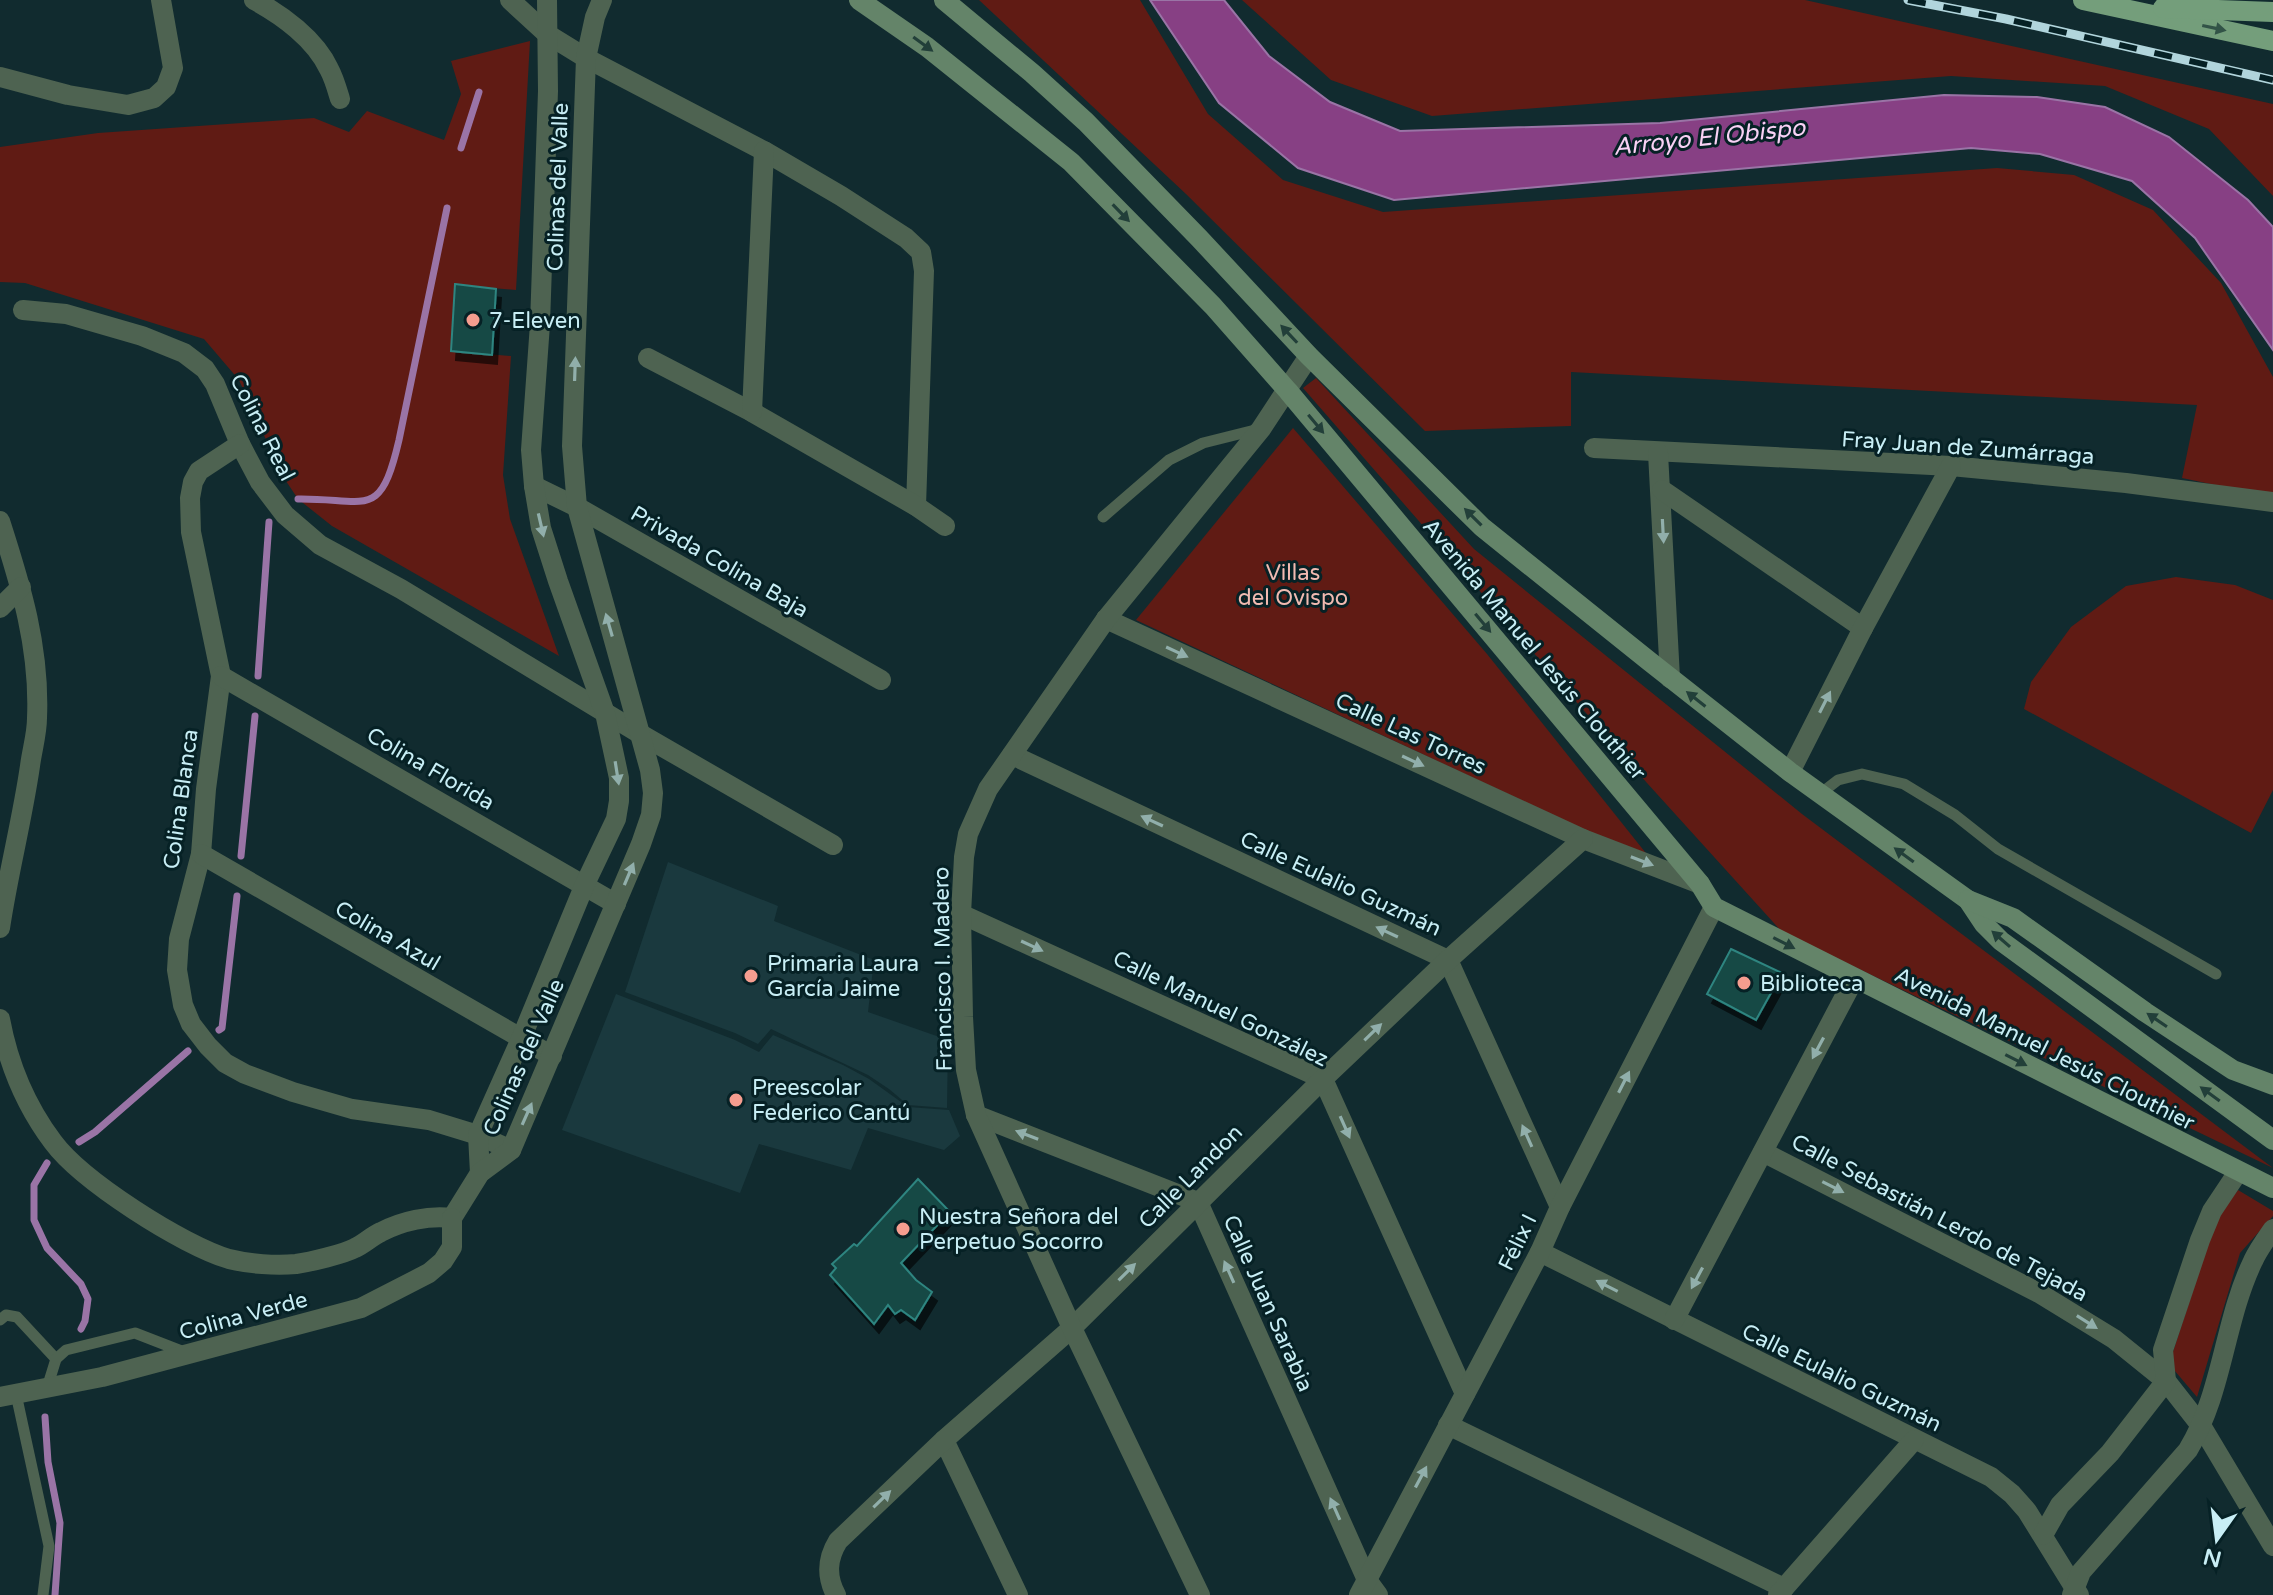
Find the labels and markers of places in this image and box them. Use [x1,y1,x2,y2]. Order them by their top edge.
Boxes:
place label: 7-Eleven [489,308,581,334]
marker: 7-Eleven [464,311,482,329]
place label: Primaria Laura García Jaime [767,951,919,1002]
marker: Primaria Laura García Jaime [742,967,760,985]
place label: Biblioteca [1760,971,1863,997]
marker: Biblioteca [1735,974,1753,992]
place label: Preescolar Federico Cantú [752,1075,911,1126]
marker: Preescolar Federico Cantú [727,1091,745,1109]
place label: Nuestra Señora del Perpetuo Socorro [919,1204,1119,1255]
marker: Nuestra Señora del Perpetuo Socorro [894,1220,912,1238]

